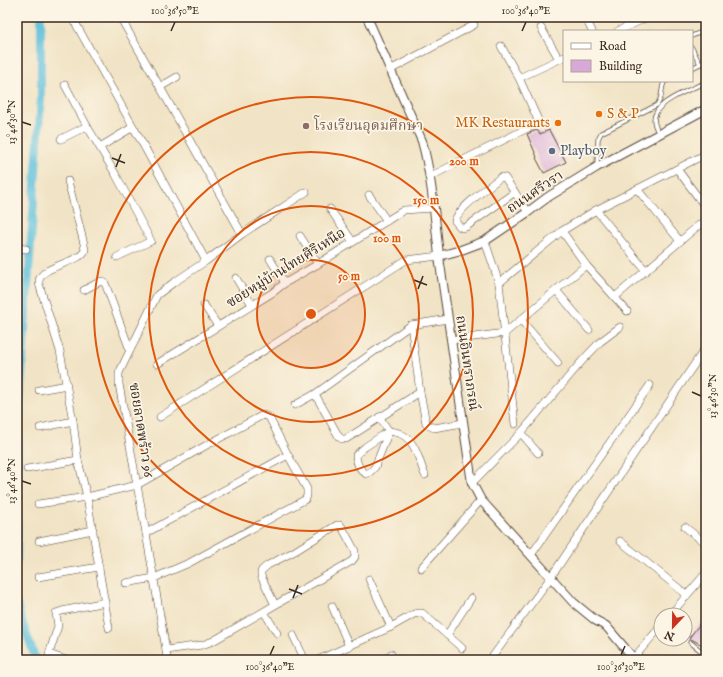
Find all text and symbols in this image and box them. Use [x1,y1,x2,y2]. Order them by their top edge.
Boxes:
text: 100°36'50"E [151,5,199,18]
text: 100°36'40"E [501,5,551,18]
legend [563,30,693,82]
text: Road [599,39,627,54]
text: Building [599,59,643,74]
text: 13°46'30"N [6,99,19,144]
place label: S & P [607,105,639,123]
marker: S & P [594,109,604,119]
place label: MK Restaurants [455,114,550,132]
place label: โรงเรียนอุดมศึกษา [313,115,423,135]
marker: MK Restaurants [553,118,563,128]
marker: โรงเรียนอุดมศึกษา [301,121,311,131]
place label: Playboy [560,142,607,160]
marker: Playboy [547,146,557,156]
text: 200 m [449,154,479,169]
street label: ถนนศรีวรา [503,167,567,217]
text: 150 m [413,193,440,208]
street label: ซอยหมู่บ้านไทยศิริเหนือ [222,222,349,312]
text: 100 m [373,231,402,246]
text: 50 m [338,269,361,284]
centre of rings [304,307,318,321]
street label: ถนนอินทราภรณ์ [451,314,484,412]
text: 13°46'30"N [707,373,720,418]
street label: ซอยลาดพร้าว 96 [125,381,158,480]
text: 13°46'40"N [6,458,19,504]
north arrow [653,607,693,647]
text: N [662,627,678,644]
text: 100°36'40"E [245,661,295,674]
text: 100°36'30"E [597,661,645,674]

